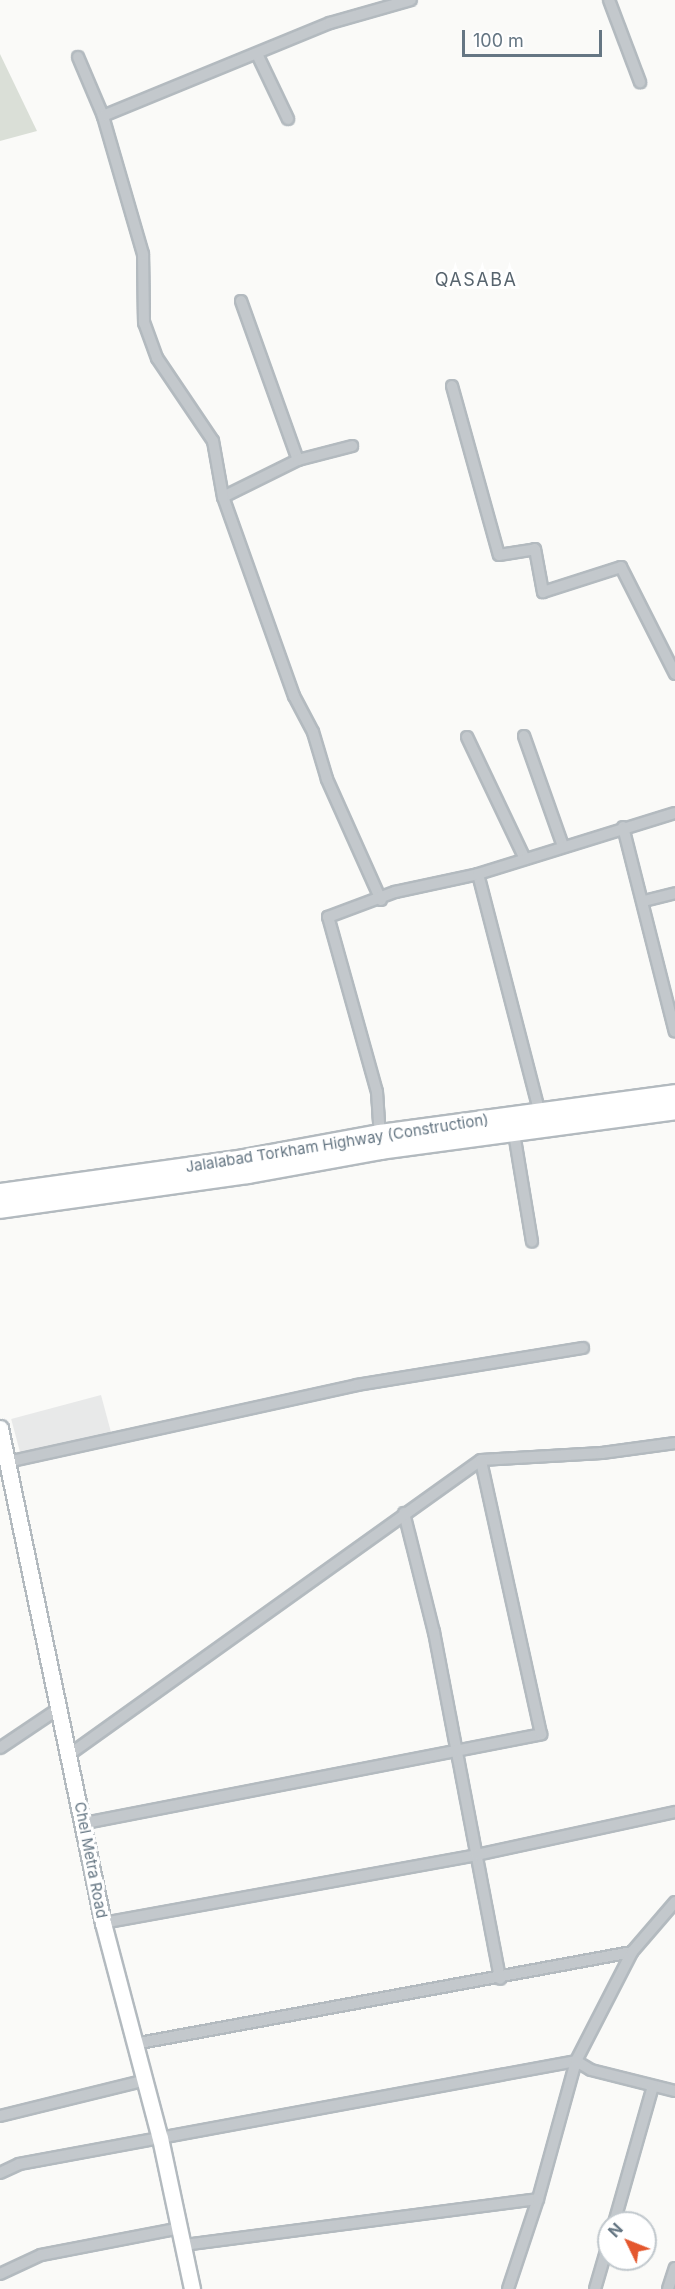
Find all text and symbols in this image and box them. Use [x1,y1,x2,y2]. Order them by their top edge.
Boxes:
scale bar [465,18,604,56]
text: 100 m [473,30,524,51]
district label: QASABA [435,269,517,291]
street label: Jalalabad Torkham Highway (Construction) [184,1110,490,1176]
street label: Chel Metra Road [71,1800,111,1920]
north arrow [597,2211,657,2271]
text: N [604,2219,627,2241]

